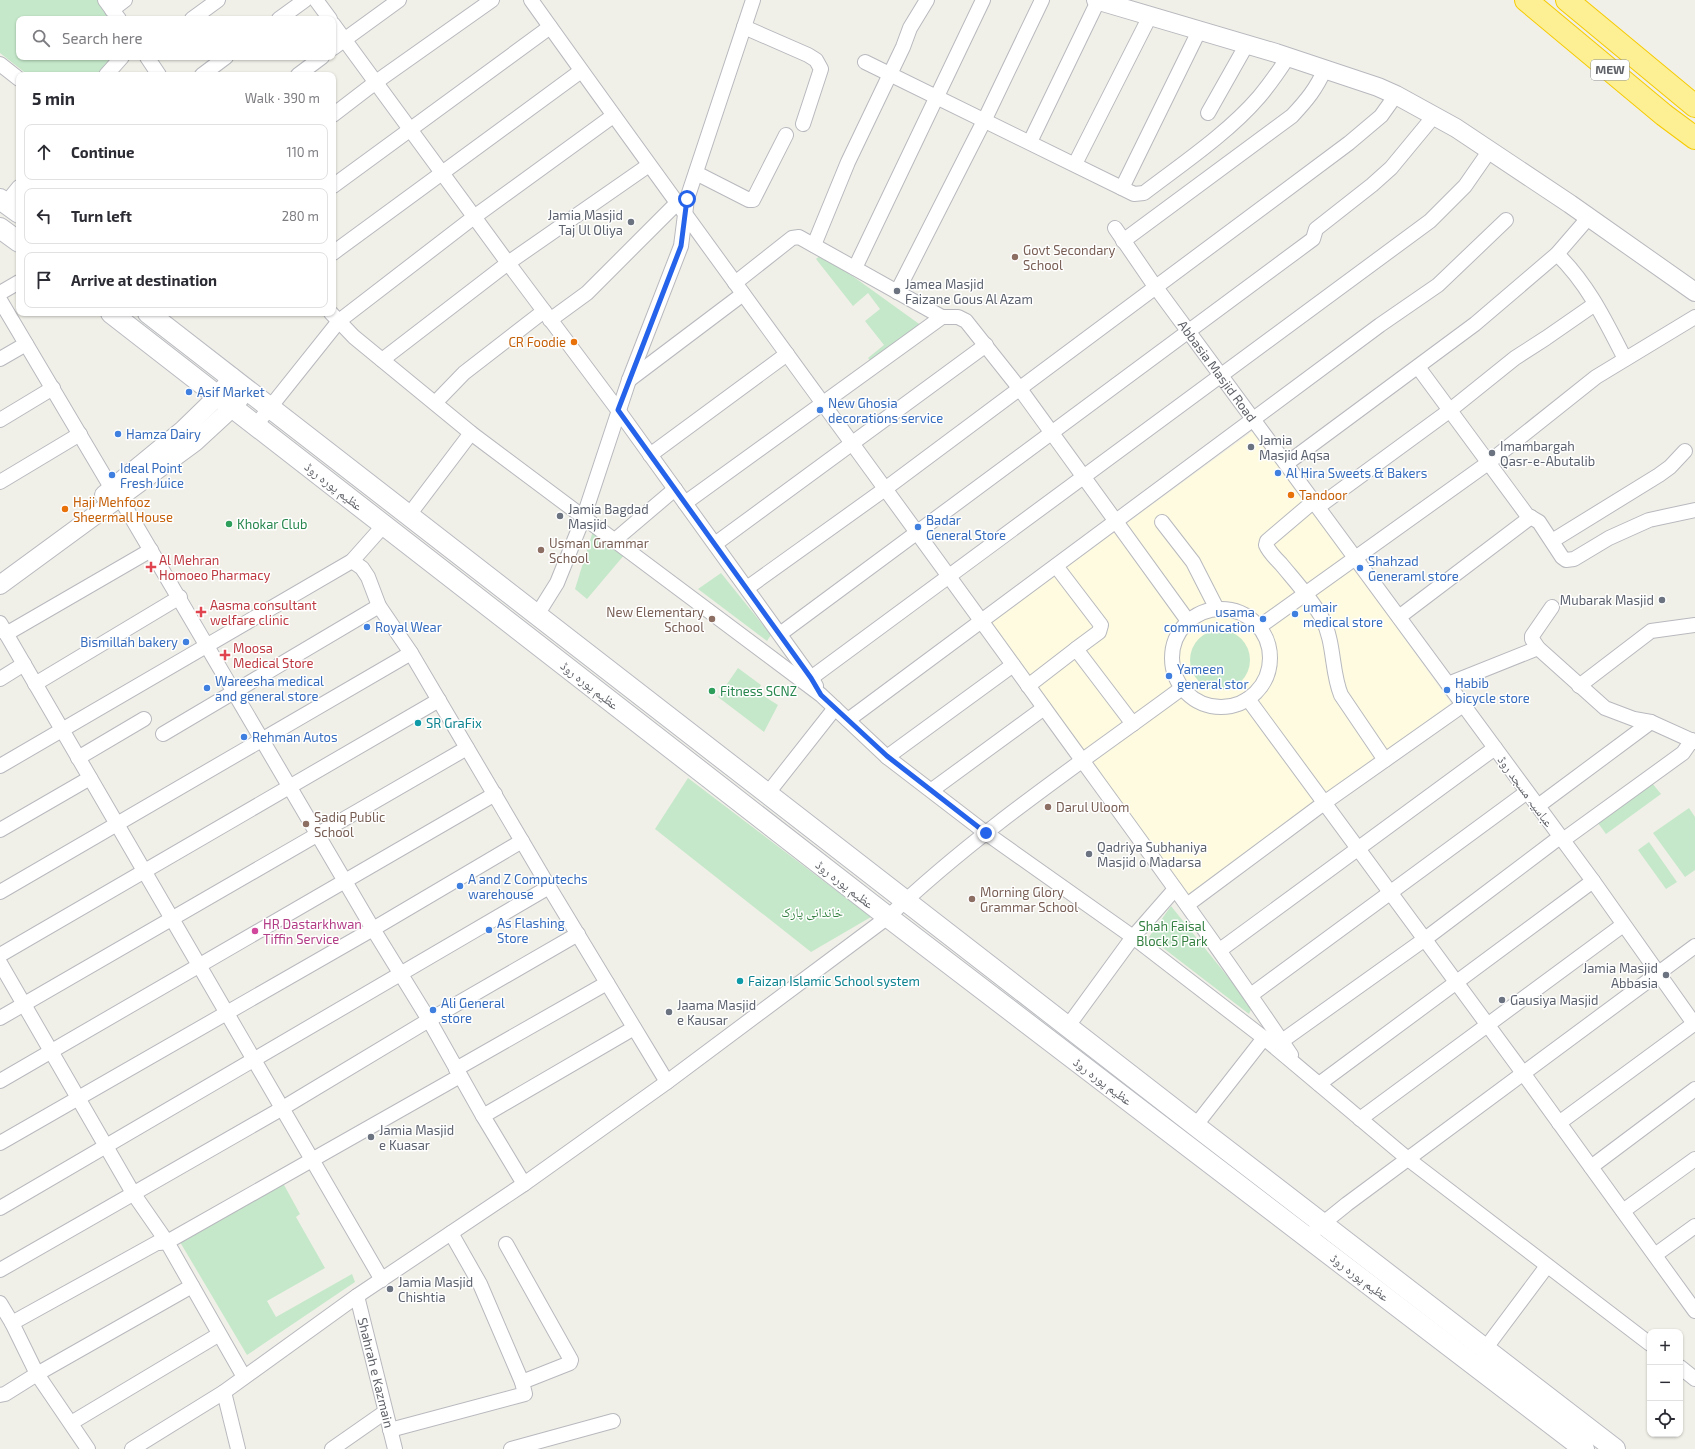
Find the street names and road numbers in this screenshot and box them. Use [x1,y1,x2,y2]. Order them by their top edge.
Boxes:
road number: MEW [1591,60,1629,80]
street label: Abbasia Masjid Road [1175,317,1260,425]
street label: عظیم پورہ روڈ [301,458,367,515]
street label: عظیم پورہ روڈ [557,657,623,714]
street label: عباسیہ مسجد روڈ [1494,752,1558,831]
street label: عظیم پورہ روڈ [812,856,878,913]
street label: عظیم پورہ روڈ [1070,1054,1136,1109]
street label: عظیم پورہ روڈ [1327,1250,1393,1305]
street label: Shahrah e Kazmain [355,1316,397,1429]

